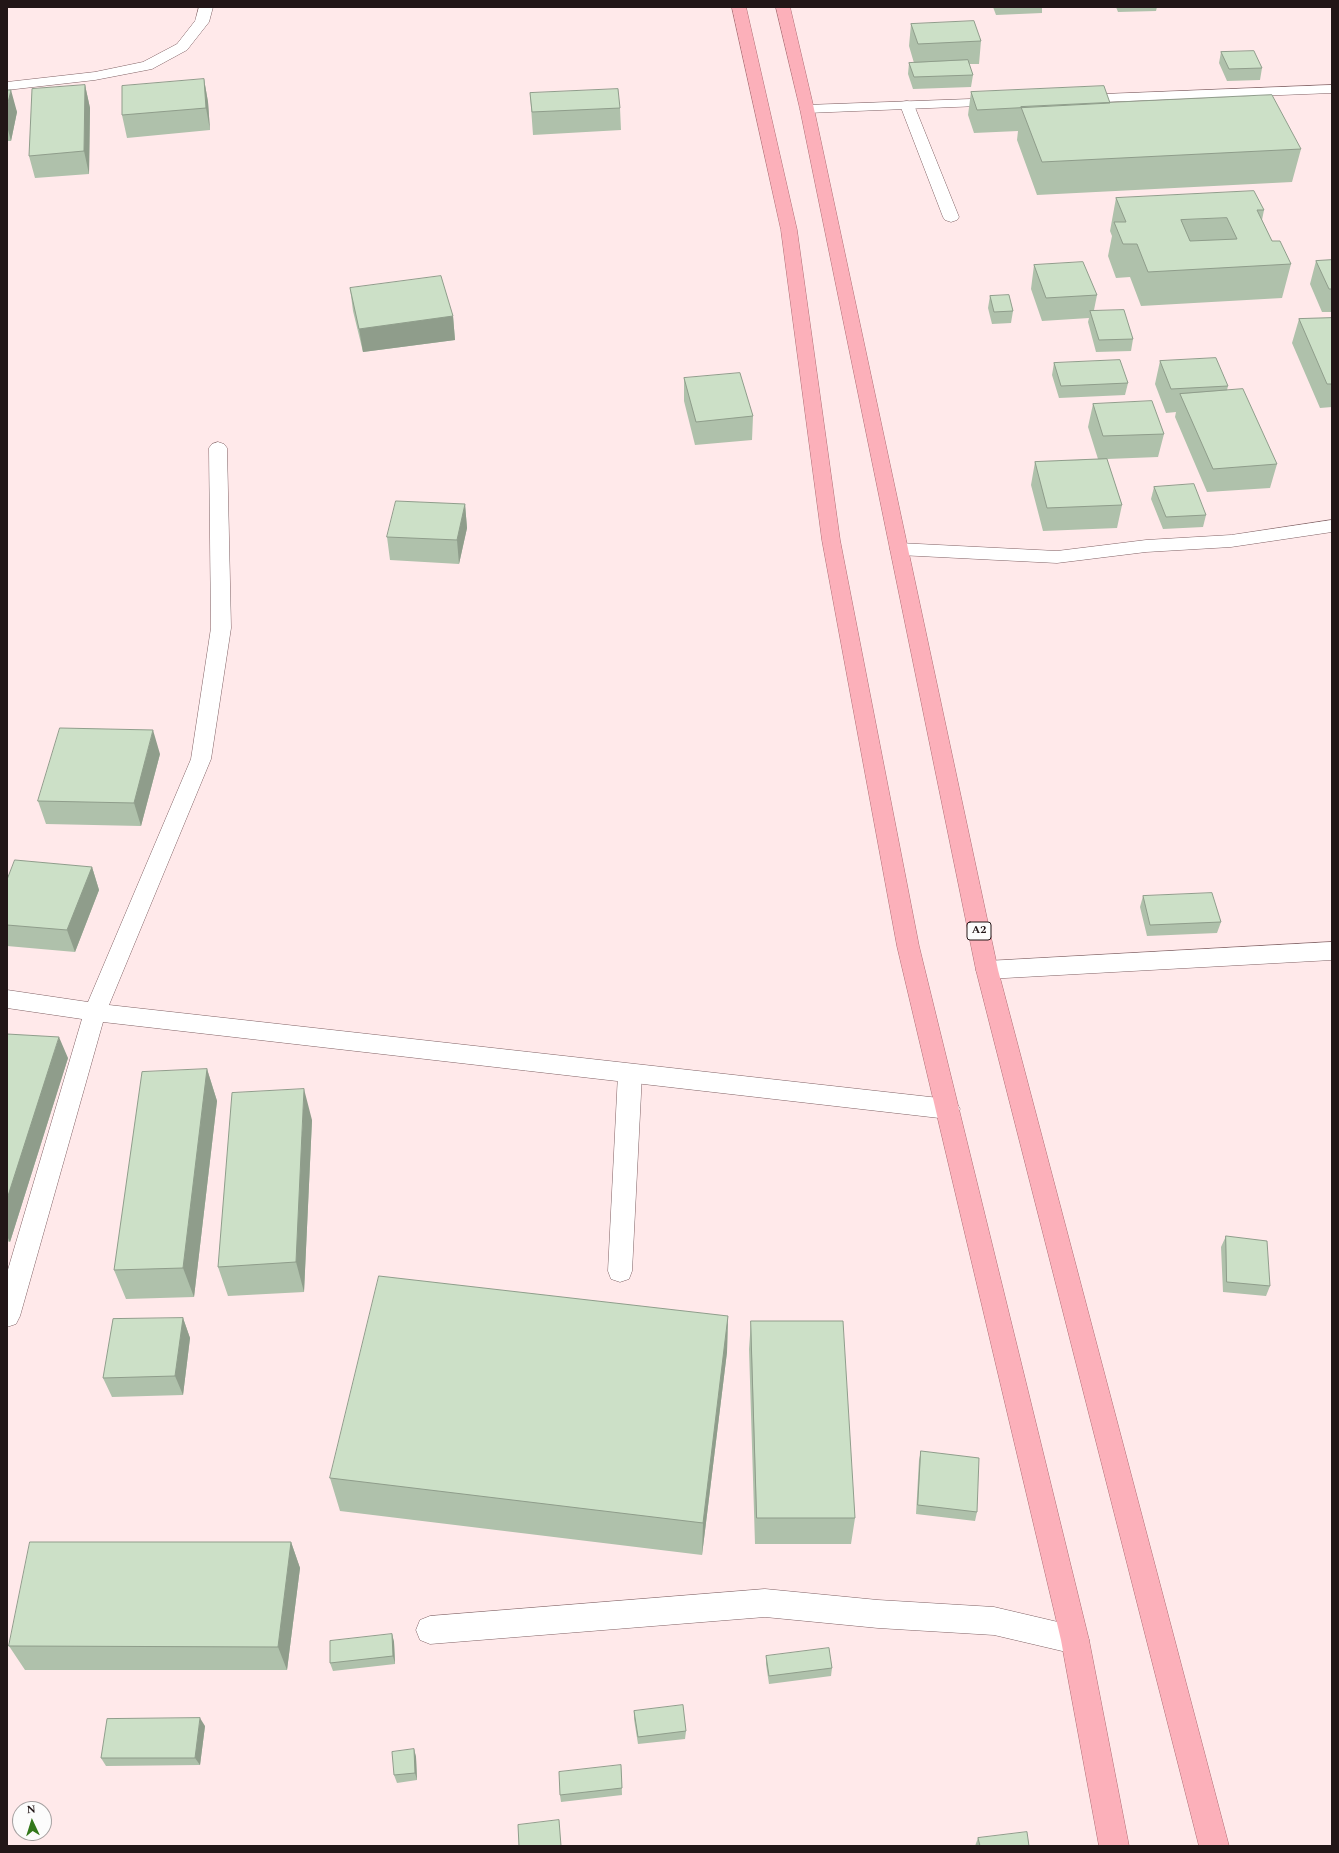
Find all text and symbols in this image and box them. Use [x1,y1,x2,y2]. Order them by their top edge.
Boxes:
road number: A2 [967,922,991,940]
north arrow [12,1801,52,1841]
text: N [26,1801,36,1818]

